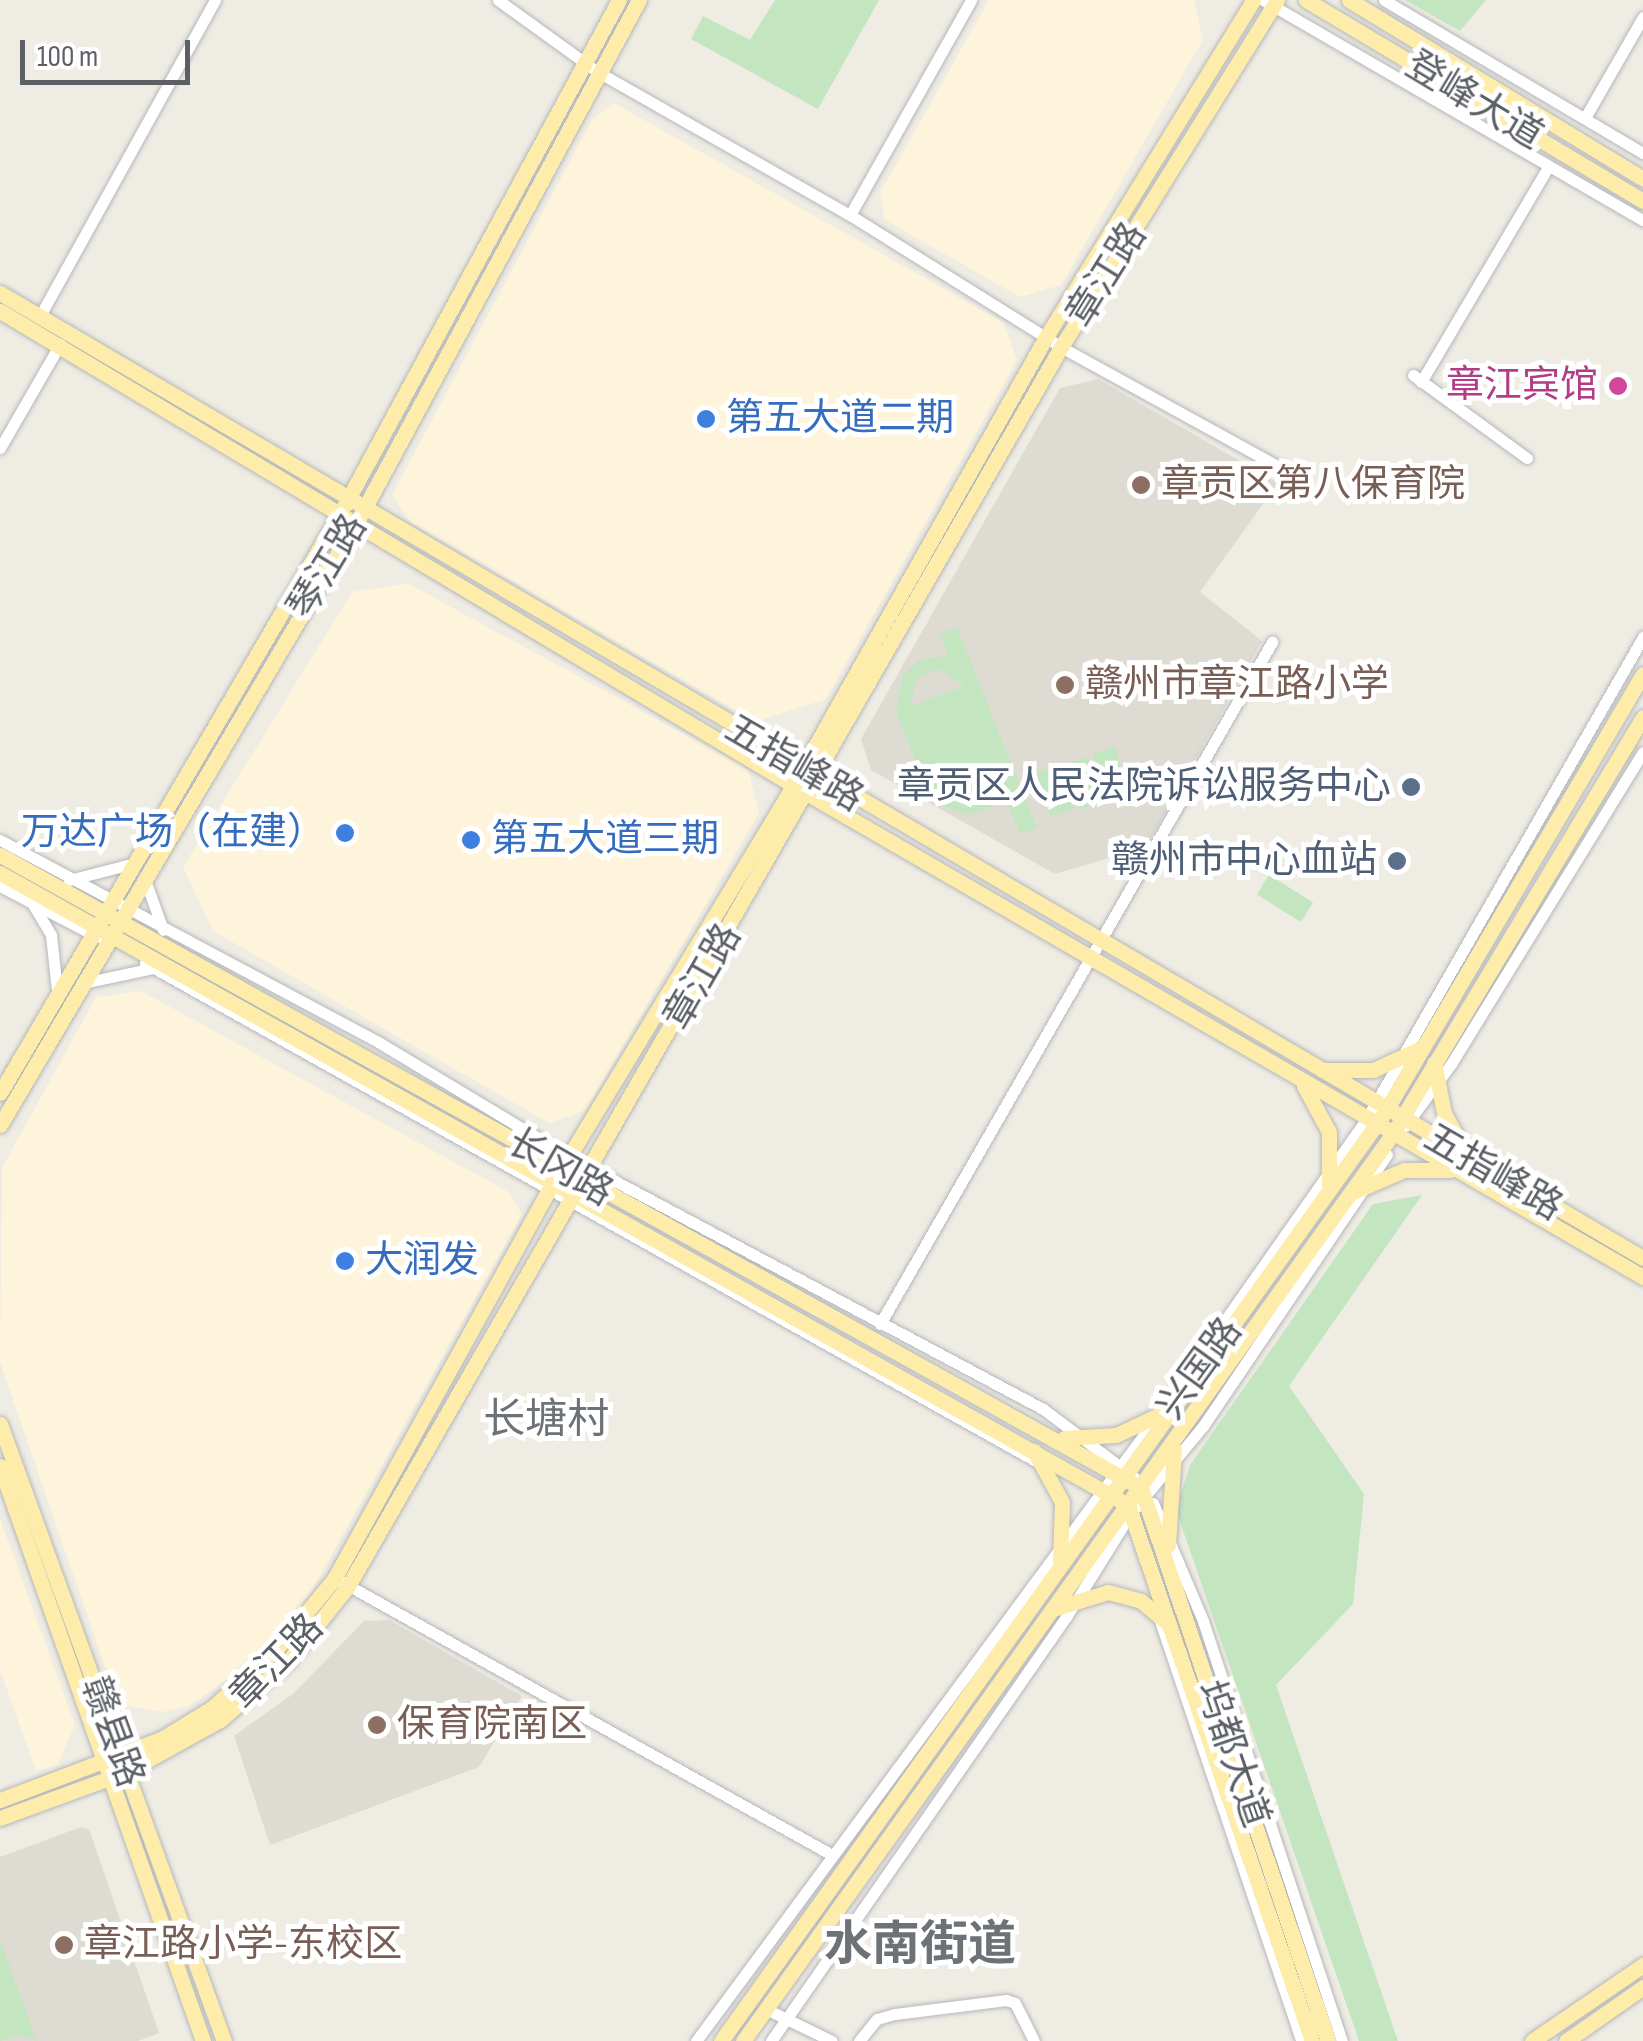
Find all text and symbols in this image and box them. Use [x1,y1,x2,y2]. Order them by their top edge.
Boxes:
scale bar [25,20,195,82]
text: 100 m [37,39,98,75]
street label: 登峰大道 [1397,42,1551,160]
street label: 章江路 [1057,215,1157,335]
place label: 章江宾馆 [1446,363,1598,409]
marker: 章江宾馆 [1607,375,1629,397]
place label: 第五大道二期 [726,396,954,442]
marker: 第五大道二期 [695,408,717,430]
place label: 章贡区第八保育院 [1161,462,1465,508]
marker: 章贡区第八保育院 [1130,474,1152,496]
street label: 琴江路 [279,506,377,628]
place label: 赣州市章江路小学 [1085,662,1389,708]
marker: 赣州市章江路小学 [1054,674,1076,696]
street label: 五指峰路 [717,706,871,822]
place label: 章贡区人民法院诉讼服务中心 [897,764,1391,810]
marker: 章贡区人民法院诉讼服务中心 [1400,776,1422,798]
place label: 万达广场（在建） [21,810,325,856]
place label: 第五大道三期 [491,817,719,863]
marker: 万达广场（在建） [334,822,356,844]
marker: 第五大道三期 [460,829,482,851]
place label: 赣州市中心血站 [1111,838,1377,884]
marker: 赣州市中心血站 [1386,850,1408,872]
street label: 章江路 [655,916,751,1038]
street label: 五指峰路 [1416,1115,1570,1231]
street label: 长冈路 [499,1120,621,1216]
place label: 大润发 [365,1238,479,1284]
marker: 大润发 [334,1250,356,1272]
street label: 兴国路 [1148,1309,1252,1429]
district label: 长塘村 [483,1396,609,1446]
street label: 章江路 [221,1605,333,1719]
street label: 赣县路 [71,1671,153,1793]
street label: 坞都大道 [1186,1675,1278,1833]
place label: 保育院南区 [397,1702,587,1748]
marker: 保育院南区 [366,1714,388,1736]
district label: 水南街道 [824,1917,1016,1975]
place label: 章江路小学-东校区 [84,1922,402,1968]
marker: 章江路小学-东校区 [53,1934,75,1956]

